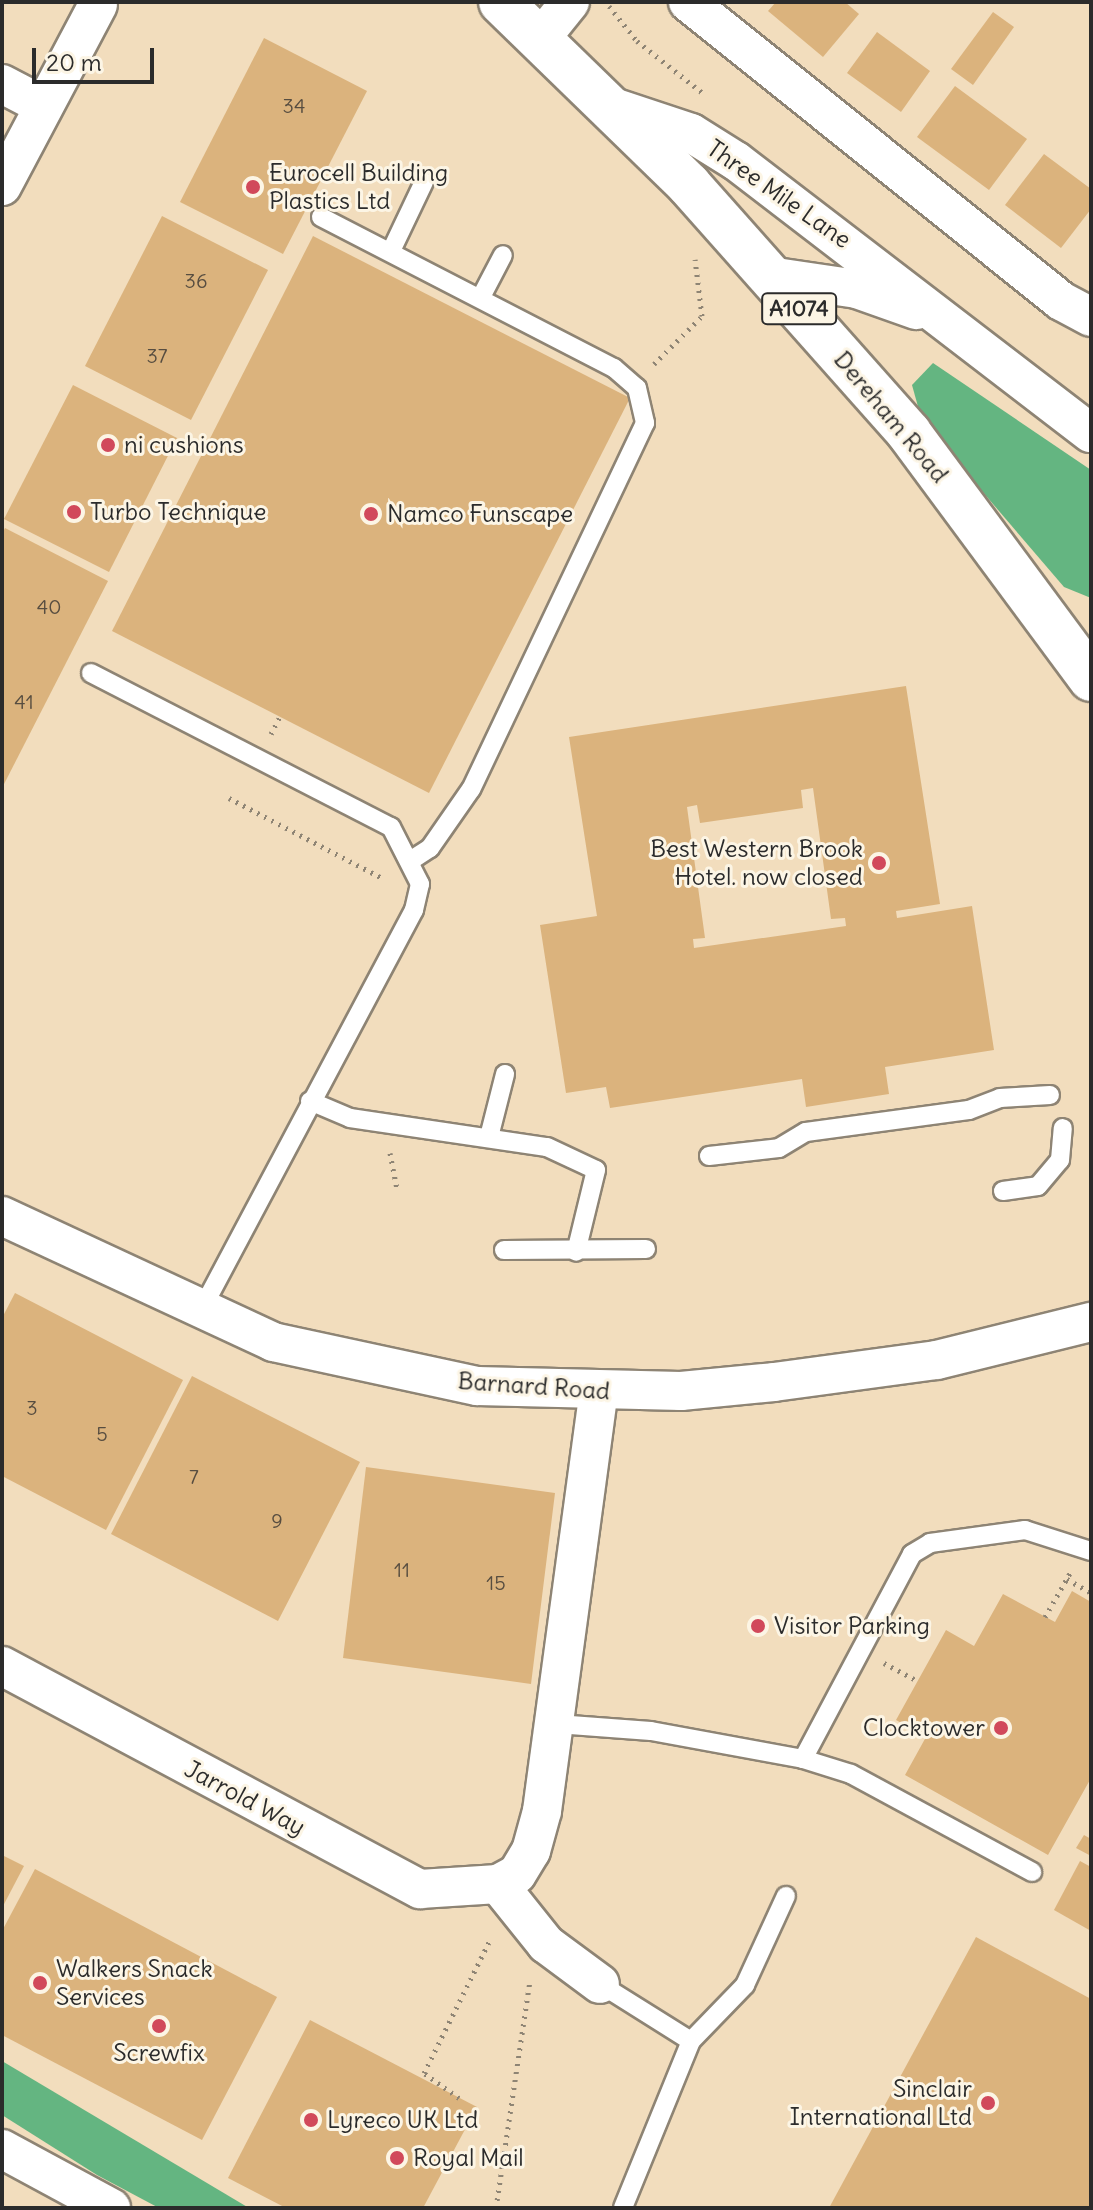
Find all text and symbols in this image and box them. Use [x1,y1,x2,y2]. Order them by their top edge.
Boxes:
scale bar [36,32,158,82]
text: 20 m [46,47,102,77]
house number: 34 [283,93,305,117]
street label: Three Mile Lane [701,134,857,254]
place label: Eurocell Building Plastics Ltd [269,159,448,215]
marker: Eurocell Building Plastics Ltd [244,178,262,196]
house number: 36 [185,268,207,292]
road number: A1074 [761,291,837,327]
house number: 37 [146,343,168,367]
street label: Dereham Road [828,345,954,489]
place label: ni cushions [124,431,244,459]
marker: ni cushions [99,436,117,454]
place label: Turbo Technique [90,498,266,526]
place label: Namco Funscape [387,500,573,528]
marker: Turbo Technique [65,503,83,521]
marker: Namco Funscape [362,505,380,523]
house number: 40 [37,594,61,618]
house number: 41 [14,689,34,713]
place label: Best Western Brook Hotel. now closed [650,835,863,891]
marker: Best Western Brook Hotel. now closed [870,854,888,872]
street label: Barnard Road [457,1366,611,1406]
house number: 3 [26,1395,38,1419]
house number: 5 [96,1421,108,1445]
house number: 7 [189,1464,199,1488]
house number: 9 [271,1508,283,1532]
house number: 11 [394,1557,410,1581]
house number: 15 [486,1570,506,1594]
place label: Visitor Parking [774,1612,930,1640]
marker: Visitor Parking [749,1617,767,1635]
place label: Clocktower [863,1714,985,1742]
marker: Clocktower [992,1719,1010,1737]
street label: Jarrold Way [180,1754,310,1842]
place label: Walkers Snack Services [56,1955,213,2011]
marker: Walkers Snack Services [31,1974,49,1992]
marker: Screwfix [150,2017,168,2035]
place label: Screwfix [113,2039,205,2067]
place label: Sinclair International Ltd [790,2075,972,2131]
marker: Sinclair International Ltd [979,2094,997,2112]
place label: Lyreco UK Ltd [327,2106,478,2134]
marker: Lyreco UK Ltd [302,2111,320,2129]
place label: Royal Mail [413,2144,524,2172]
marker: Royal Mail [388,2149,406,2167]

